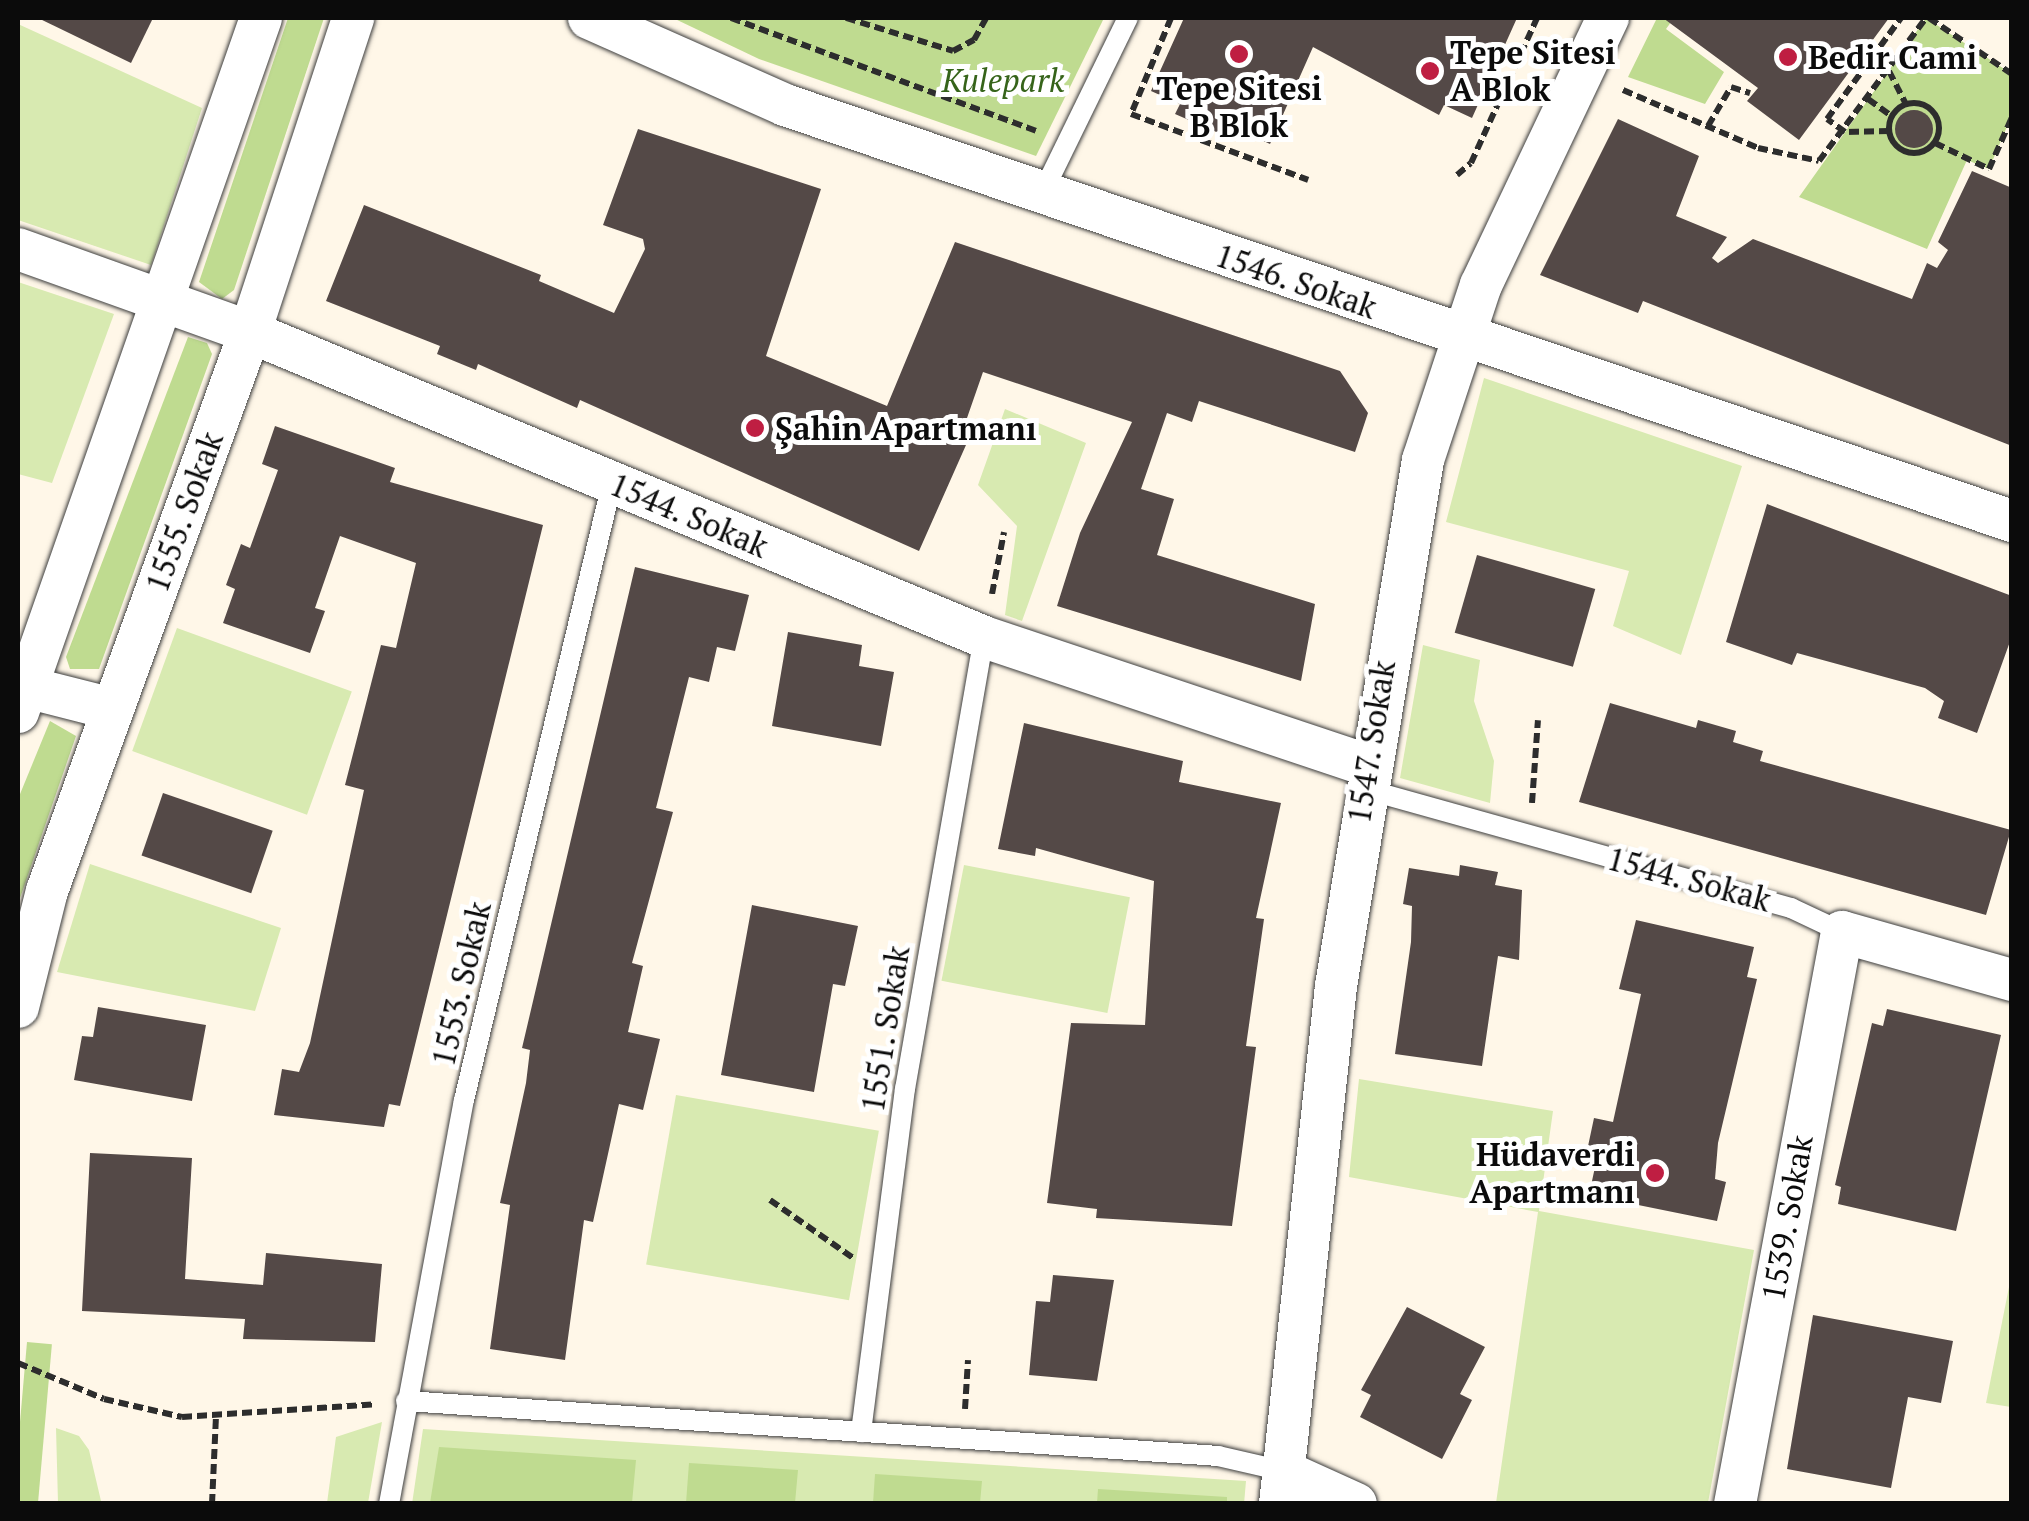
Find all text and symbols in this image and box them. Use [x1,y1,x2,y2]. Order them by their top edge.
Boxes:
place label: Tepe Sitesi A Blok [1450,34,1616,109]
place label: Bedir Cami [1808,38,1977,76]
marker: Tepe Sitesi B Blok [1228,43,1250,65]
marker: Bedir Cami [1777,46,1799,68]
marker: Tepe Sitesi A Blok [1419,60,1441,82]
park label: Kulepark [942,61,1064,99]
place label: Tepe Sitesi B Blok [1156,70,1322,145]
street label: 1546. Sokak [1210,235,1382,327]
place label: Şahin Apartmanı [775,409,1037,447]
marker: Şahin Apartmanı [744,417,766,439]
street label: 1555. Sokak [137,426,231,598]
street label: 1544. Sokak [604,464,774,566]
street label: 1547. Sokak [1339,657,1403,827]
street label: 1544. Sokak [1602,839,1776,919]
street label: 1553. Sokak [423,897,499,1071]
street label: 1551. Sokak [853,943,917,1115]
street label: 1539. Sokak [1753,1131,1821,1305]
place label: Hüdaverdi Apartmanı [1469,1136,1635,1211]
marker: Hüdaverdi Apartmanı [1644,1162,1666,1184]

